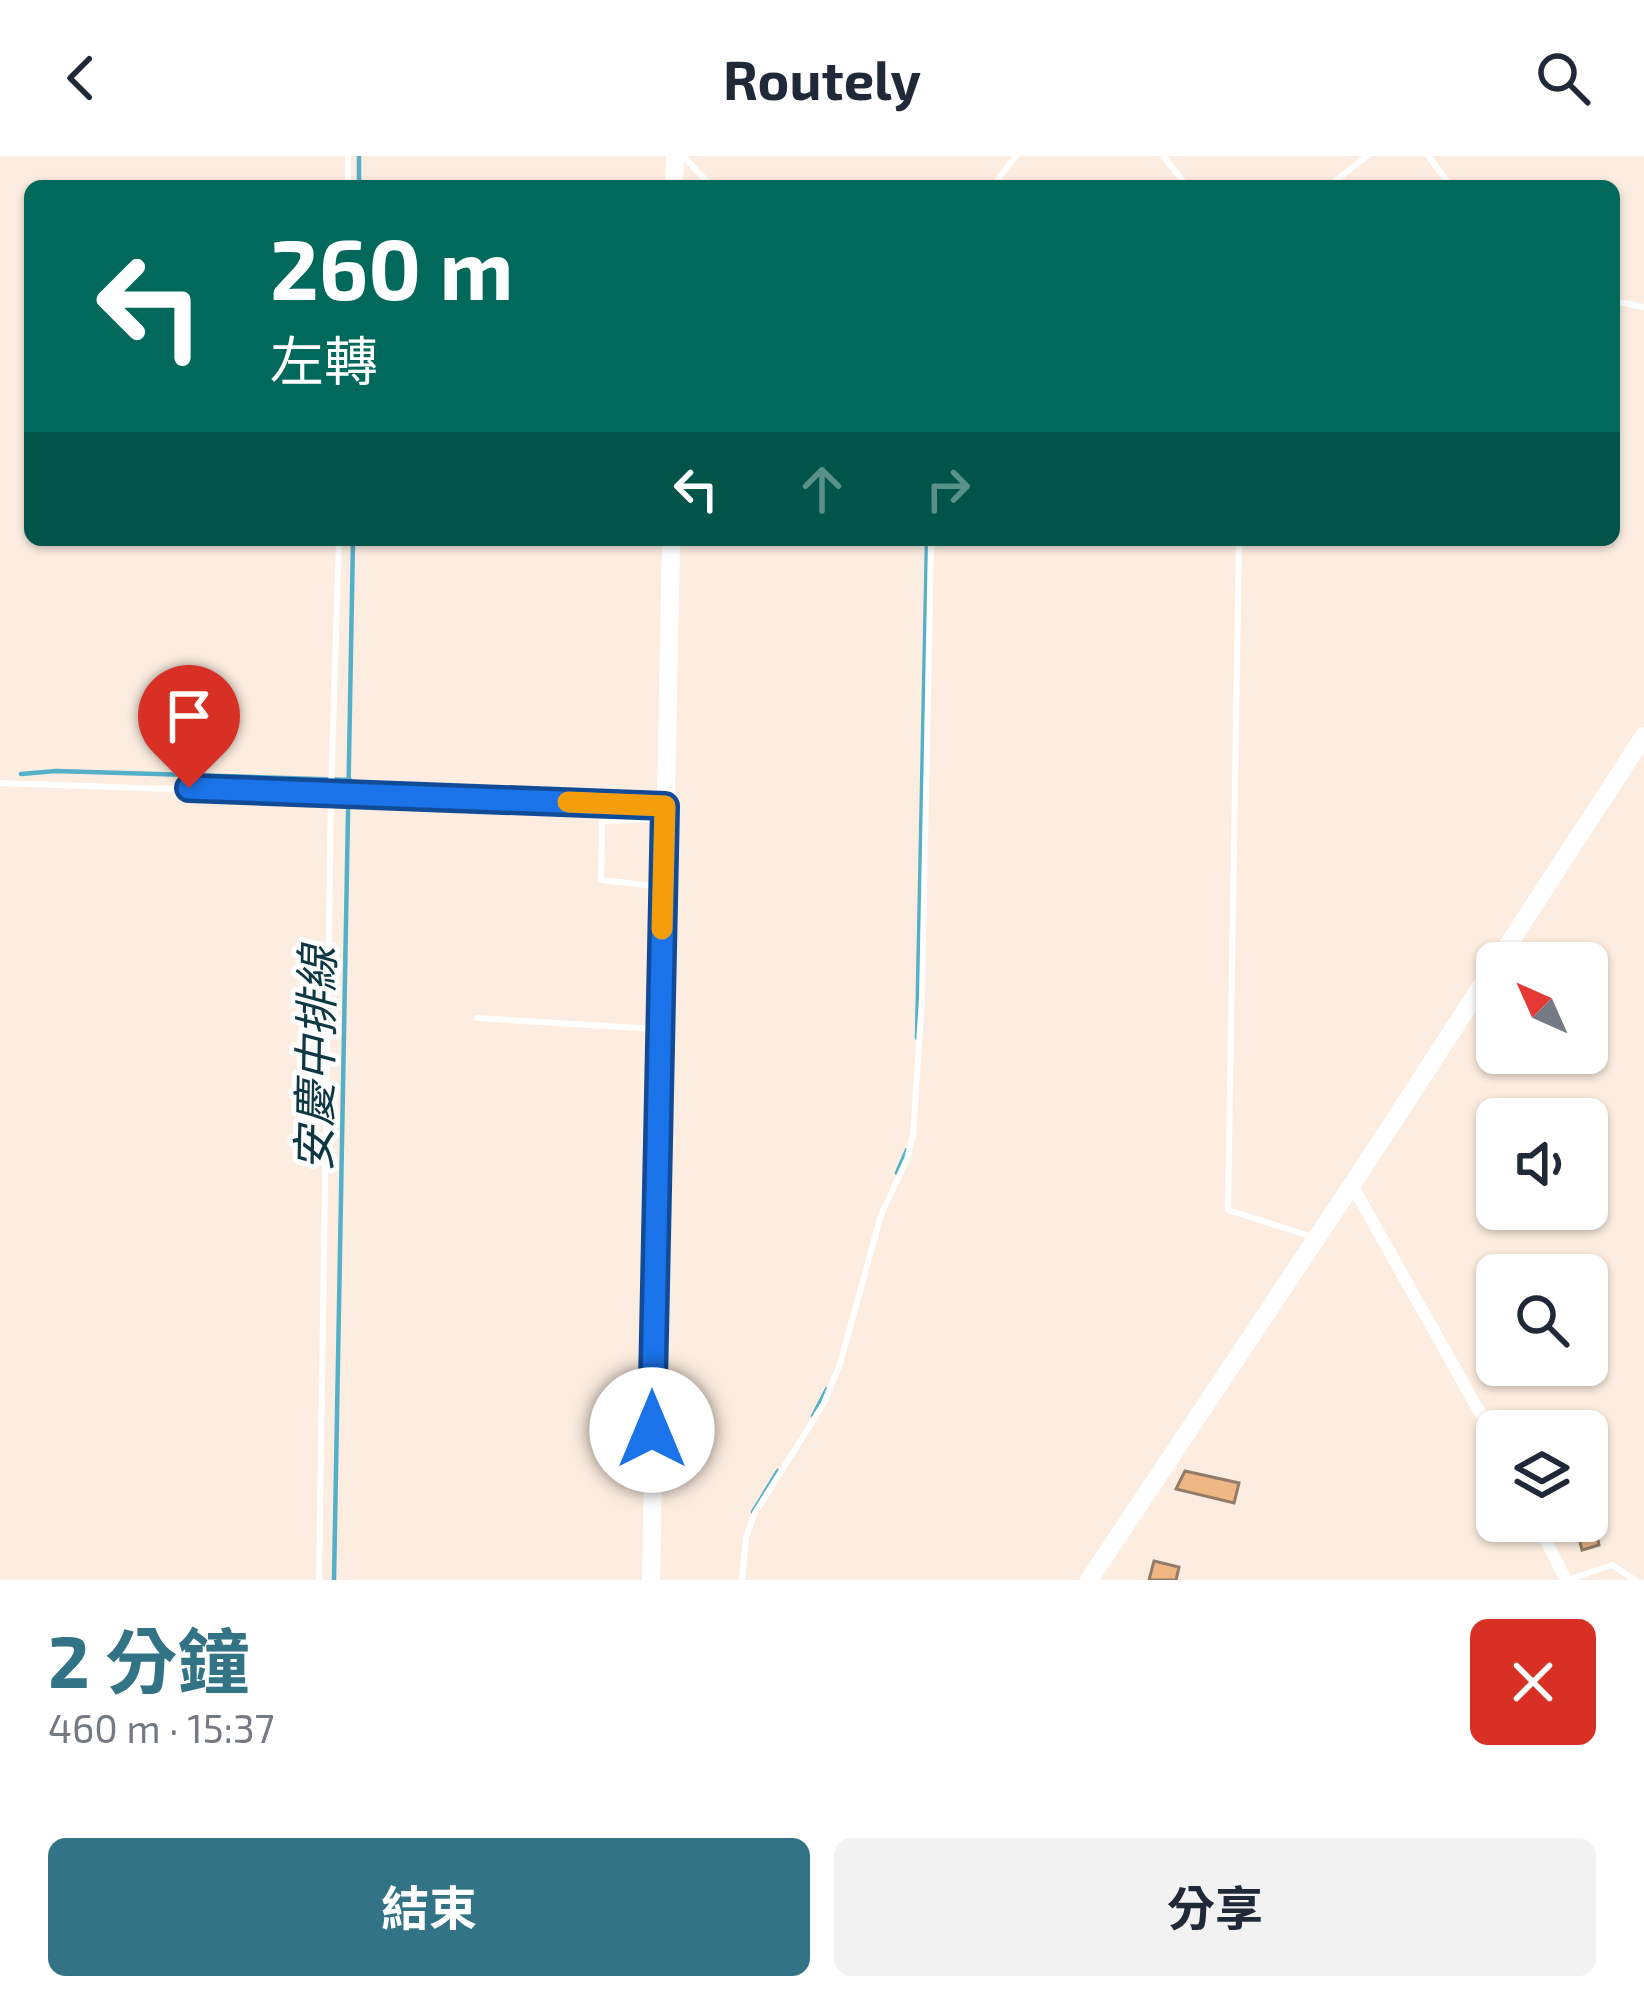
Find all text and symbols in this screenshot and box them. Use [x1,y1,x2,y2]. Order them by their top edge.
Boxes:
icon: back [48,45,114,111]
icon: search [1530,45,1596,111]
text: Routely [723,46,921,111]
text: 260 m [270,216,514,317]
icon: left [72,228,228,384]
text: 左轉 [270,327,378,392]
icon: left [663,456,729,522]
icon: ahead [789,456,855,522]
icon: right [915,456,981,522]
pin [138,665,240,788]
icon: arrive [156,683,222,749]
water label: 安慶中排線 [285,941,343,1172]
north arrow [1476,942,1608,1074]
map controls [1476,942,1608,1542]
button: sound [1476,1098,1608,1230]
button: search [1476,1254,1608,1386]
position arrow [589,1367,715,1493]
button: layers [1476,1410,1608,1542]
text: 2 分鐘 [48,1616,249,1702]
button: close [1470,1619,1596,1745]
text: 460 m · 15:37 [48,1704,275,1751]
button: 結束 [48,1838,810,1976]
button: 分享 [834,1838,1596,1976]

